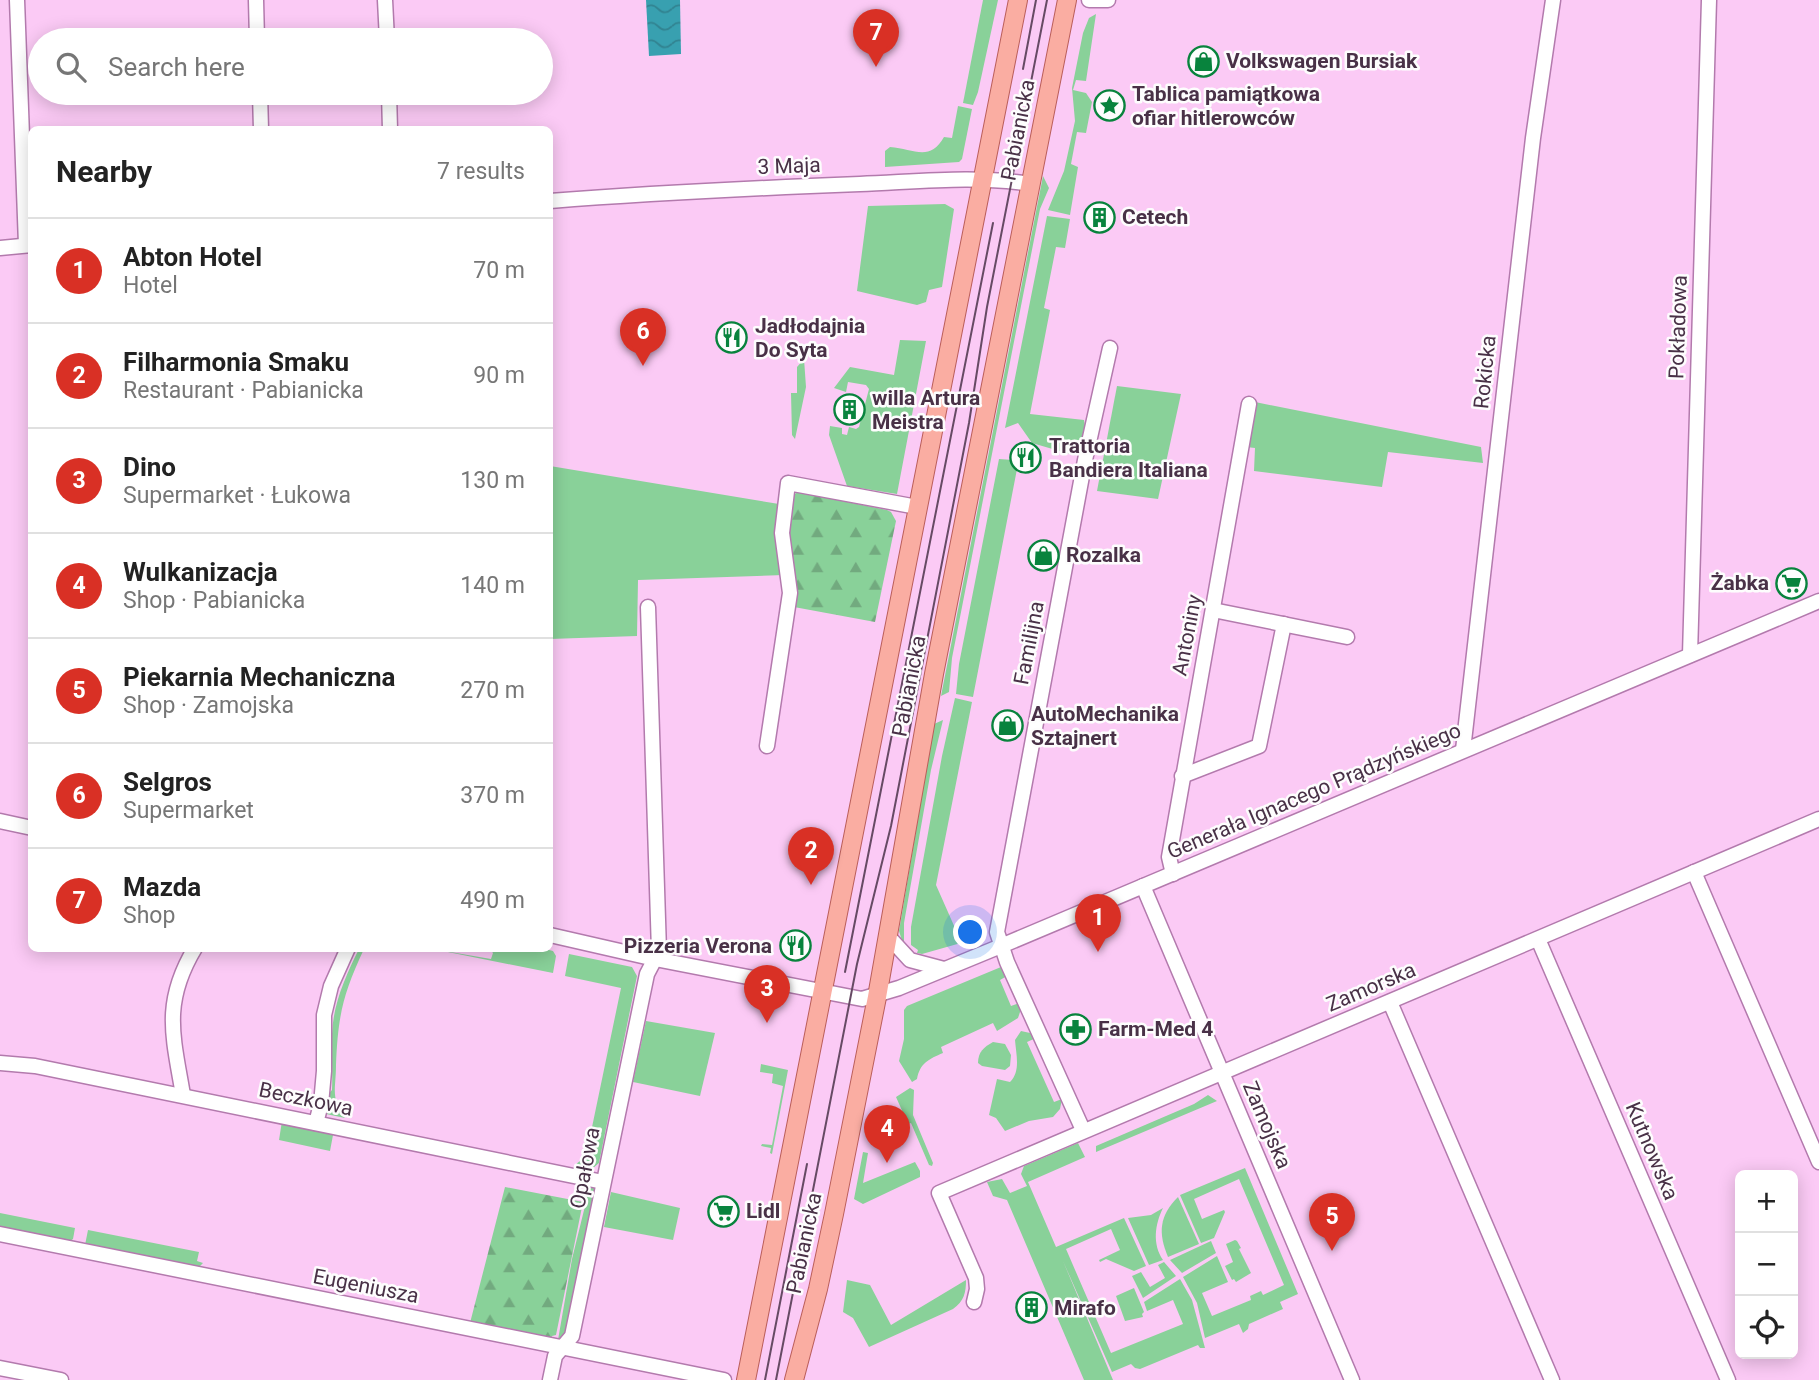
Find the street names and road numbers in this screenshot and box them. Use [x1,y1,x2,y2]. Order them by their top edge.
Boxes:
street label: Pabianicka [996,77,1040,183]
street label: 3 Maja [757,153,821,179]
street label: Pokładowa [1664,275,1692,379]
street label: Rokicka [1469,334,1501,410]
street label: Antoniny [1167,592,1207,678]
street label: Familijna [1009,599,1049,687]
street label: Pabianicka [887,633,931,739]
street label: Generała Ignacego Prądzyńskiego [1163,718,1465,864]
street label: Zamorska [1323,958,1419,1016]
street label: Beczkowa [257,1077,355,1121]
street label: Zamojska [1238,1078,1296,1172]
street label: Kutnowska [1621,1099,1683,1203]
street label: Opałowa [565,1125,605,1211]
street label: Pabianicka [782,1190,826,1296]
street label: Eugeniusza [311,1264,421,1308]

